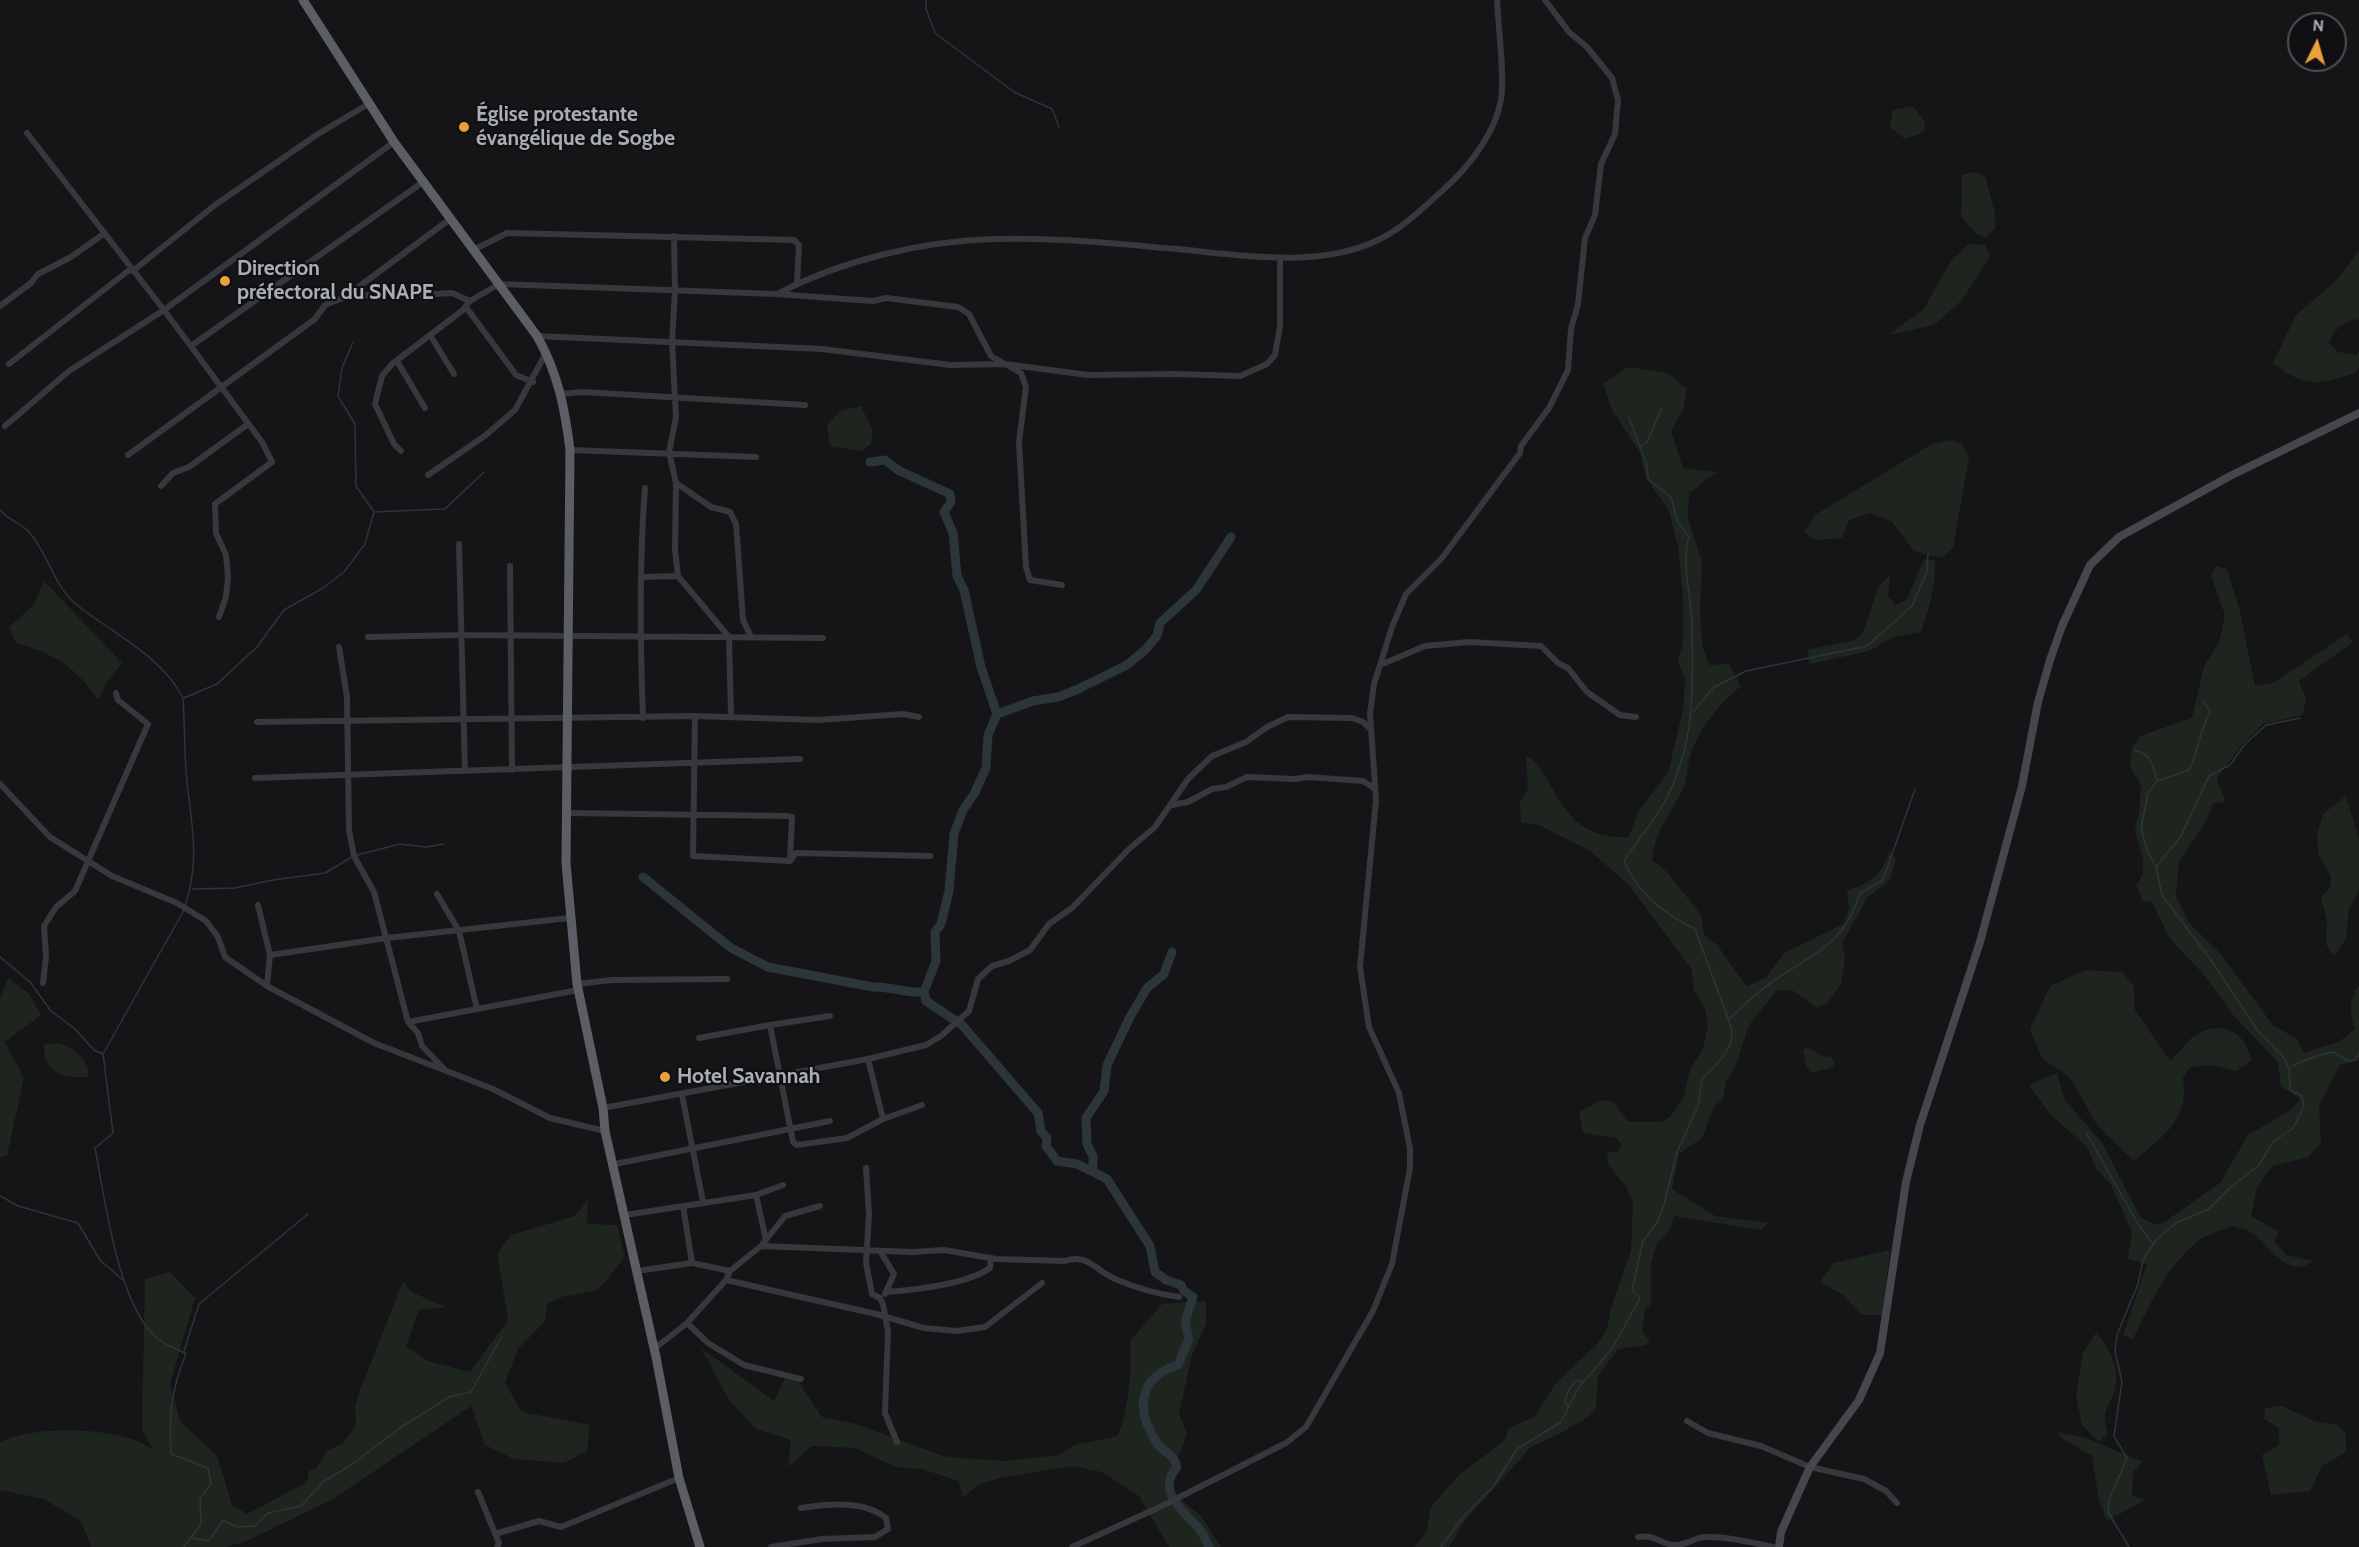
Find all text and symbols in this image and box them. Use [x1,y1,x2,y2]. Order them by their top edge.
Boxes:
north arrow [2287,12,2347,72]
text: N [2312,16,2325,36]
place label: Église protestante évangélique de Sogbe [476,102,675,152]
marker: Église protestante évangélique de Sogbe [457,120,471,134]
place label: Direction préfectoral du SNAPE [237,256,434,306]
marker: Direction préfectoral du SNAPE [218,274,232,288]
place label: Hotel Savannah [677,1064,820,1090]
marker: Hotel Savannah [658,1070,672,1084]

